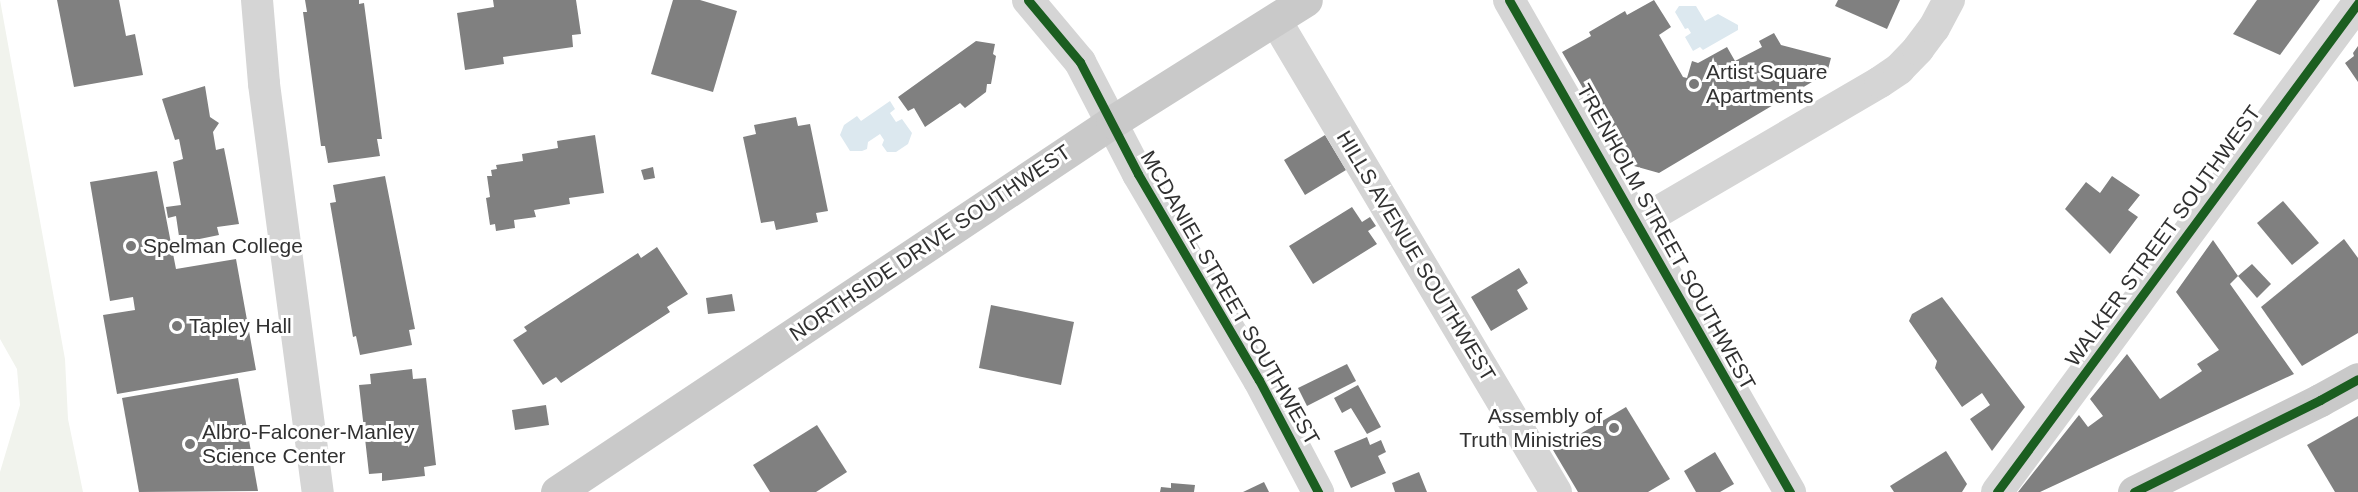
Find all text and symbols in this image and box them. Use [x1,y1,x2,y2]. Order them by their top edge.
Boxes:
place label: Artist Square Apartments [1706,59,1827,109]
marker: Artist Square Apartments [1687,77,1701,91]
street label: TRENHOLM STREET SOUTHWEST [1571,79,1761,395]
street label: WALKER STREET SOUTHWEST [2060,101,2266,371]
street label: HILLS AVENUE SOUTHWEST [1331,126,1501,386]
street label: NORTHSIDE DRIVE SOUTHWEST [785,139,1075,347]
street label: MCDANIEL STREET SOUTHWEST [1135,146,1325,450]
place label: Spelman College [143,233,303,259]
marker: Spelman College [124,239,138,253]
place label: Tapley Hall [189,313,292,339]
marker: Tapley Hall [170,319,184,333]
place label: Assembly of Truth Ministries [1459,403,1602,453]
place label: Albro-Falconer-Manley Science Center [202,419,414,469]
marker: Assembly of Truth Ministries [1607,421,1621,435]
marker: Albro-Falconer-Manley Science Center [183,437,197,451]

